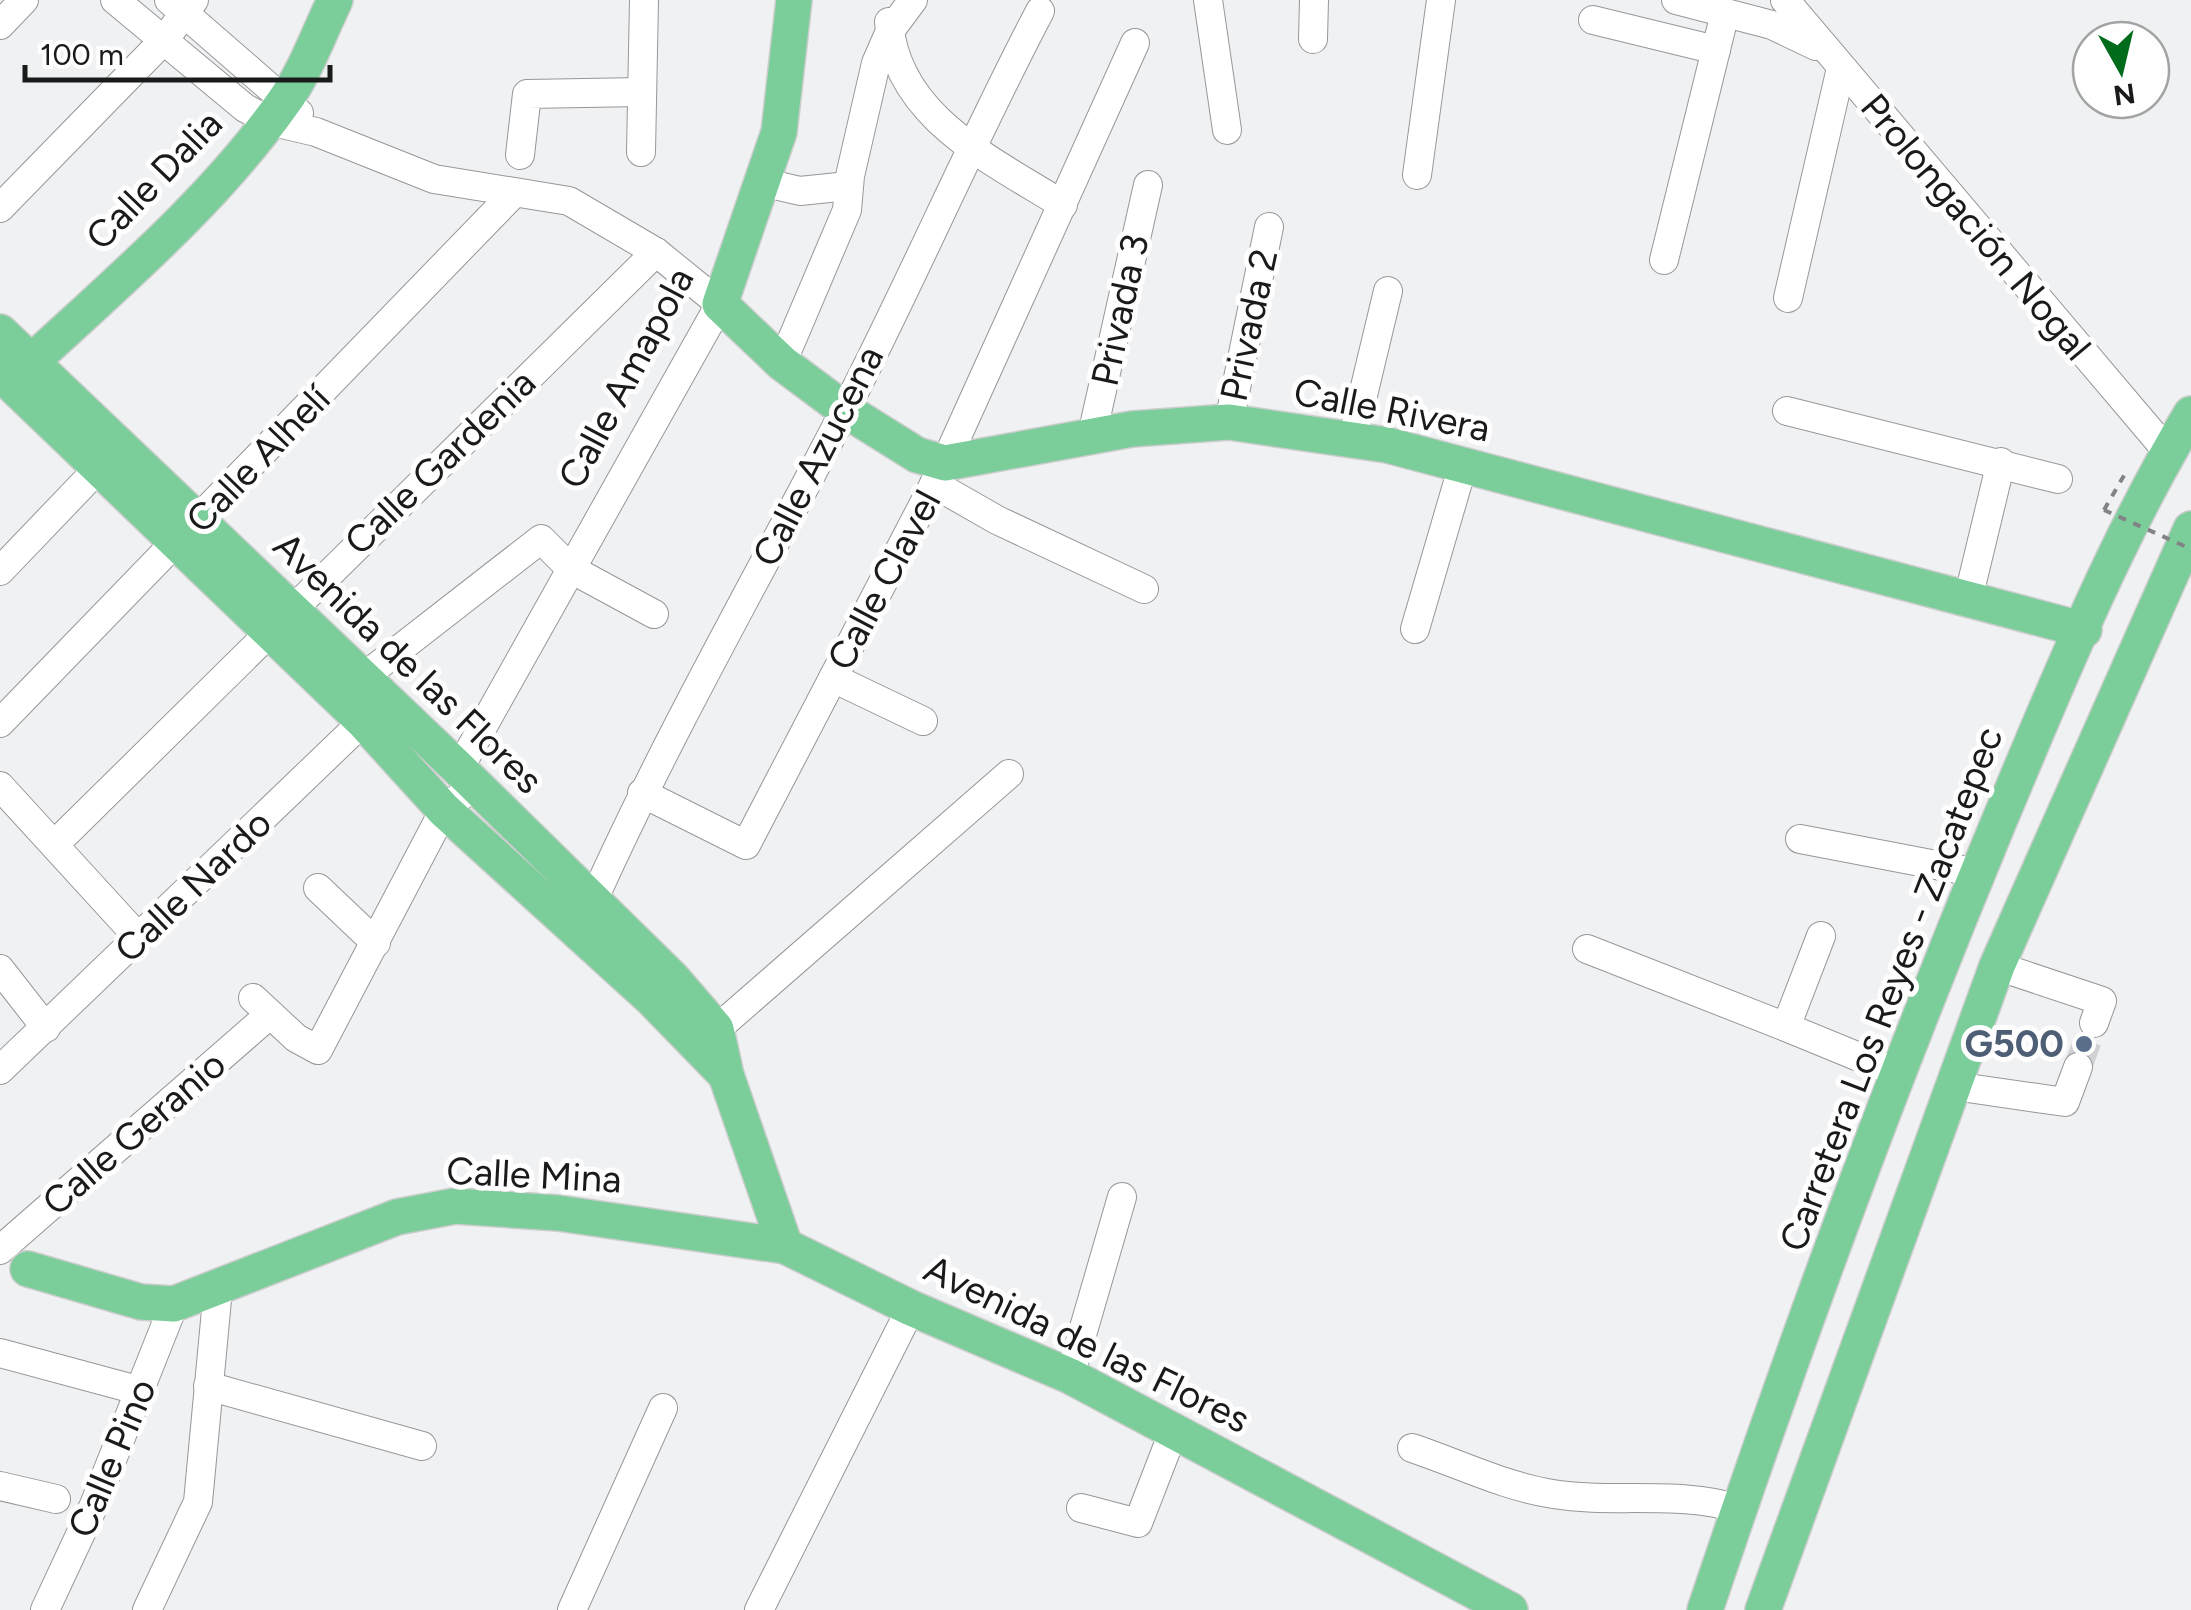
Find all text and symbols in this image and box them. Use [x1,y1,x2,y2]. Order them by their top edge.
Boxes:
scale bar [25,20,330,82]
north arrow [2071,20,2171,120]
text: 100 m [40,36,124,73]
text: N [2111,76,2138,113]
street label: Prolongación Nogal [1851,84,2101,370]
street label: Calle Dalia [76,101,232,259]
street label: Privada 3 [1082,230,1158,390]
street label: Privada 2 [1210,245,1288,405]
street label: Calle Amapola [549,260,703,496]
street label: Calle Azucena [743,338,893,574]
street label: Calle Gardenia [335,360,545,564]
street label: Calle Rivera [1290,368,1494,452]
street label: Calle Alhelí [177,374,341,542]
street label: Calle Clavel [817,482,951,678]
street label: Avenida de las Flores [264,523,552,803]
street label: Carretera Los Reyes - Zacatepec [1770,720,2012,1258]
street label: Calle Nardo [105,800,281,972]
place label: G500 [1964,1021,2064,1067]
marker: G500 [2073,1033,2095,1055]
street label: Calle Geranio [33,1041,235,1225]
street label: Calle Mina [445,1147,623,1203]
street label: Avenida de las Flores [917,1245,1257,1443]
street label: Calle Pino [58,1372,166,1544]

